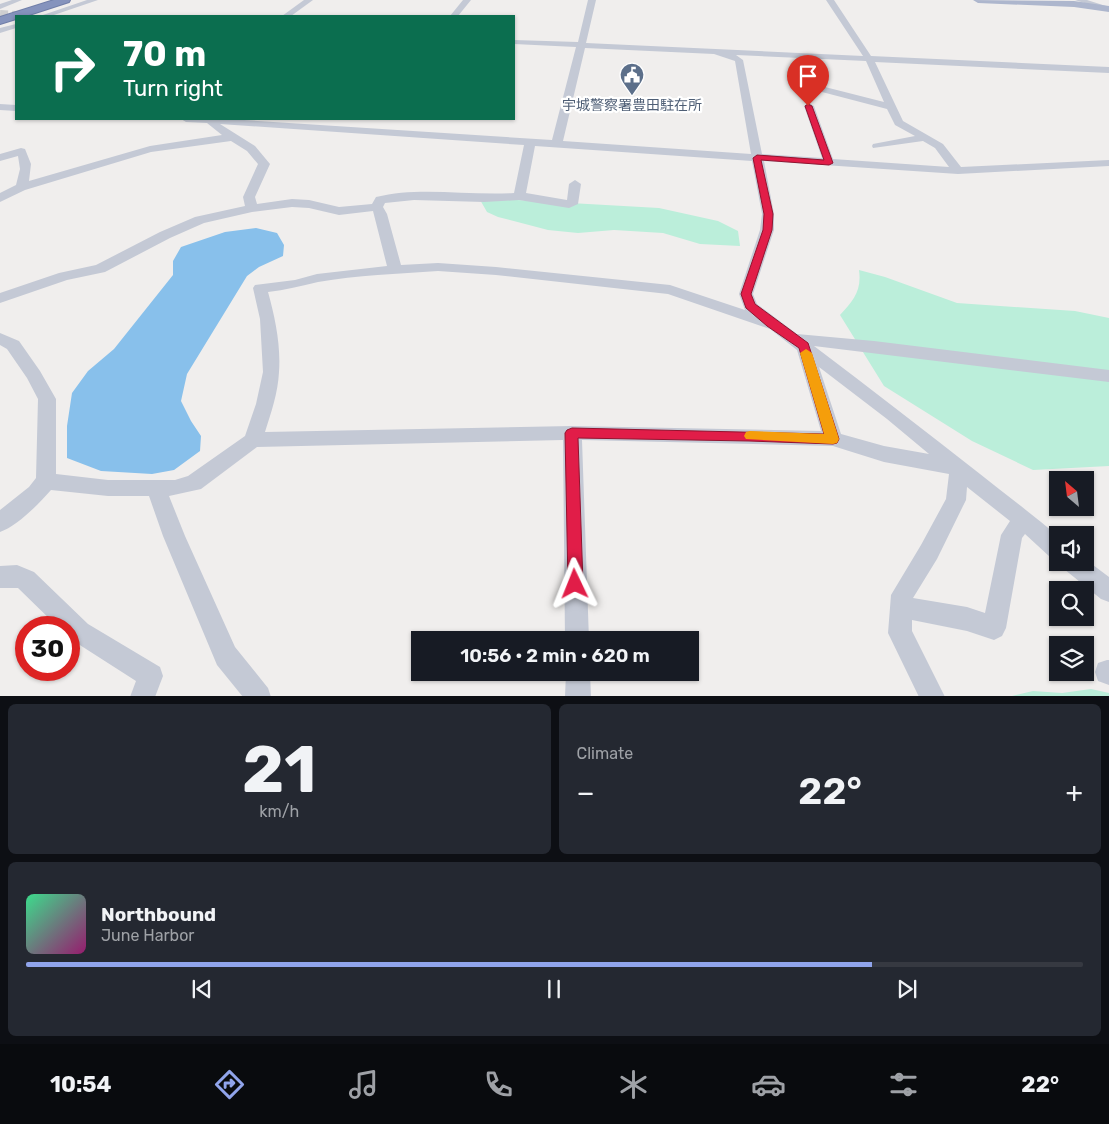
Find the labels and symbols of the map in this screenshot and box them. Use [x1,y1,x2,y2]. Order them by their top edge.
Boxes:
pin [787,55,829,106]
public building icon: 宇城警察署豊田駐在所 [619,62,645,96]
place label: 宇城警察署豊田駐在所 [562,97,702,114]
north arrow [1049,471,1094,516]
position arrow [548,557,600,609]
speed limit sign: 30 [15,616,80,681]

